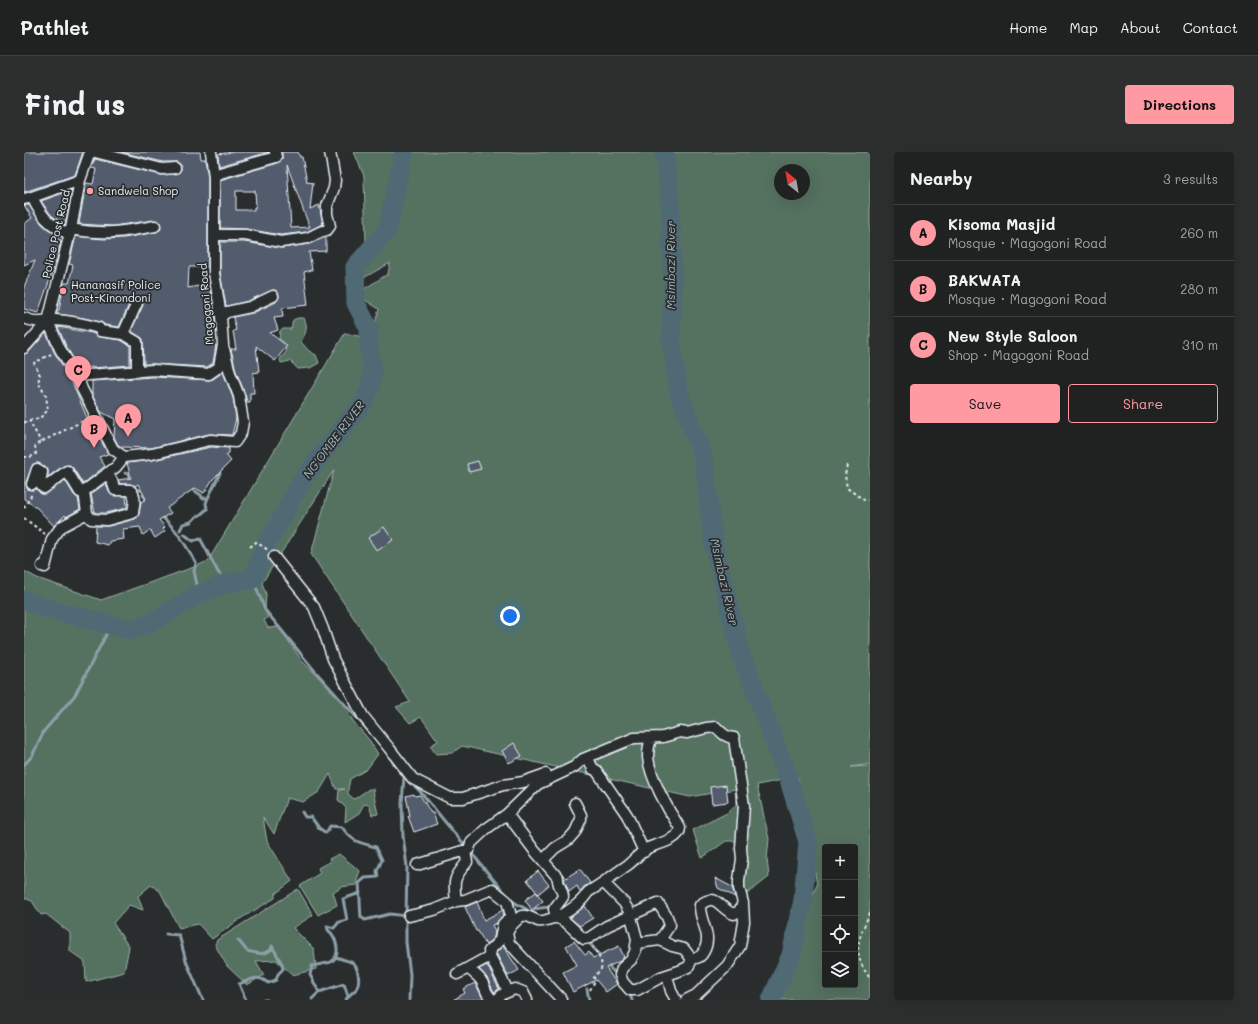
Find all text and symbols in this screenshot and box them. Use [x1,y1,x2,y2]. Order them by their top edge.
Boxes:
text: Pathlet [20,15,89,40]
text: Home [1009,18,1047,37]
text: Map [1069,18,1098,37]
text: About [1120,18,1161,37]
text: Contact [1183,18,1238,37]
button: Directions [1125,85,1234,124]
text: Find us [24,86,125,122]
north arrow [774,164,810,200]
text: Nearby [910,167,972,189]
text: 3 results [1163,170,1218,187]
place label: Sandwela Shop [98,183,179,198]
marker: Sandwela Shop [85,186,95,196]
street label: Police Post Road [38,188,73,280]
text: Kisoma Masjid [948,214,1055,234]
water label: Msimbazi River [662,220,678,310]
text: A [918,224,928,241]
text: 260 m [1180,224,1218,241]
text: Mosque · Magogoni Road [948,234,1107,251]
street label: Magogoni Road [194,263,217,345]
text: BAKWATA [948,270,1021,290]
place label: Hananasif Police Post-Kinondoni [71,277,161,305]
text: B [919,280,927,297]
text: 280 m [1180,280,1218,297]
marker: Hananasif Police Post-Kinondoni [58,286,68,296]
text: Mosque · Magogoni Road [948,290,1107,307]
text: New Style Saloon [948,326,1077,346]
text: C [918,336,928,353]
text: 310 m [1182,336,1218,353]
text: Shop · Magogoni Road [948,346,1089,363]
pin: C [65,356,91,389]
button: Save [910,384,1060,423]
button: Share [1068,384,1218,423]
water label: NG'OMBE RIVER [299,397,368,481]
pin: A [115,404,141,437]
pin: B [81,415,107,448]
water label: Msimbazi River [707,537,743,627]
your location [500,606,520,626]
map controls [822,844,858,988]
button: + [822,844,858,880]
button: − [822,880,858,916]
button: locate [822,916,858,952]
button: layers [822,952,858,988]

